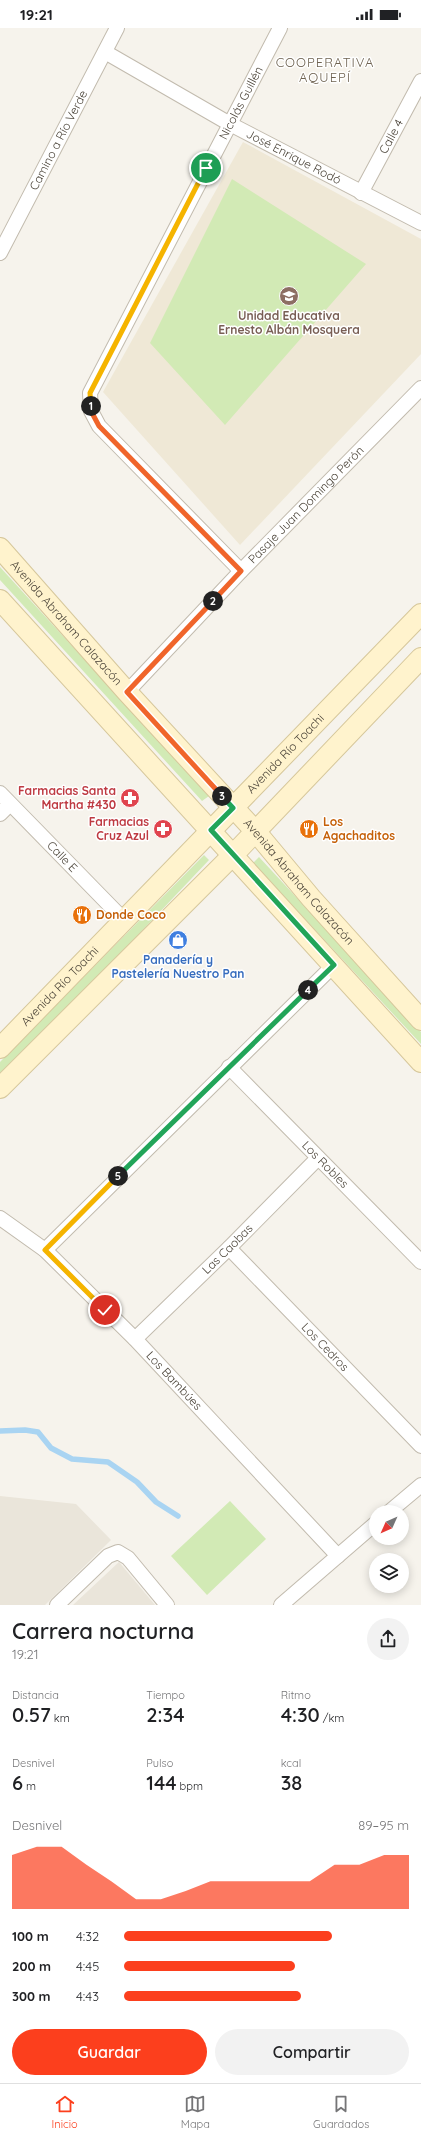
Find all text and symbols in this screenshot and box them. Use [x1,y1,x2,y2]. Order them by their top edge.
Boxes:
text: 19:21 [20,5,53,24]
district label: COOPERATIVA AQUEPÍ [276,54,374,85]
street label: Nicolás Guillén [215,63,266,142]
street label: Camino a Río Verde [26,87,90,193]
street label: Calle 4 [375,117,406,156]
street label: José Enrique Rodó [244,126,344,187]
pin [189,151,223,185]
icon: arrive [195,157,217,179]
school or university icon: Unidad Educativa Ernesto Albán Mosquera [278,285,300,307]
place label: Unidad Educativa Ernesto Albán Mosquera [218,308,360,337]
pin: 1 [81,396,101,416]
text: 1 [89,399,93,413]
street label: Pasaje Juan Domingo Perón [245,443,367,566]
street label: Avenida Abraham Calazacón [7,557,126,688]
pin: 2 [203,591,223,611]
text: 2 [210,594,216,608]
street label: Avenida Río Toachi [243,710,327,796]
place label: Farmacias Santa Martha #430 [18,783,116,812]
pin: 3 [212,786,232,806]
pharmacy icon: Farmacias Santa Martha #430 [119,787,141,809]
text: 3 [219,789,225,803]
place label: Farmacias Cruz Azul [89,814,149,843]
place label: Los Agachaditos [323,814,395,843]
street label: Avenida Abraham Calazacón [241,815,357,948]
pharmacy icon: Farmacias Cruz Azul [152,818,174,840]
restaurant icon: Los Agachaditos [298,818,320,840]
street label: Calle E [44,838,81,875]
restaurant icon: Donde Coco [71,904,93,926]
place label: Donde Coco [96,907,167,922]
shop icon: Panadería y Pastelería Nuestro Pan [167,929,189,951]
street label: Avenida Río Toachi [18,943,101,1029]
place label: Panadería y Pastelería Nuestro Pan [112,952,244,981]
pin: 4 [298,980,318,1000]
text: 4 [305,983,311,997]
street label: Los Robles [299,1138,352,1191]
pin: 5 [108,1166,128,1186]
text: 5 [115,1169,121,1183]
street label: Las Caobas [199,1220,256,1277]
pin [88,1293,122,1327]
icon: check [94,1299,116,1321]
street label: Los Cedros [299,1319,353,1374]
street label: Los Bambúes [143,1348,206,1413]
north arrow [369,1505,409,1545]
map controls [369,1505,409,1593]
button: layers [369,1553,409,1593]
text: Carrera nocturna [12,1617,194,1645]
button: share [367,1618,409,1660]
text: 19:21 [12,1646,39,1662]
text: Distancia [12,1688,59,1702]
text: Tiempo [146,1688,185,1702]
text: Ritmo [281,1688,311,1702]
text: 0.57 [12,1702,51,1727]
text: 2:34 [146,1702,185,1727]
text: 4:30 [281,1702,320,1727]
text: km [51,1711,70,1725]
text: /km [320,1711,344,1725]
text: Desnivel [12,1756,55,1770]
text: Pulso [146,1756,173,1770]
text: kcal [281,1756,301,1770]
text: 6 [12,1770,23,1795]
text: 144 [146,1770,177,1795]
text: 38 [281,1770,302,1795]
text: m [23,1779,36,1793]
text: bpm [177,1779,203,1793]
text: Desnivel [12,1817,62,1833]
text: 89–95 m [358,1817,409,1833]
text: 100 m [12,1928,49,1944]
text: 4:32 [76,1928,99,1944]
text: 200 m [12,1958,51,1974]
text: 4:45 [76,1958,99,1974]
text: 300 m [12,1988,51,2004]
text: 4:43 [76,1988,99,2004]
button: Guardar [12,2029,207,2075]
button: Compartir [215,2029,409,2075]
tab: Inicio [52,2093,78,2131]
tab: Mapa [181,2093,210,2131]
tab: Guardados [313,2093,369,2131]

